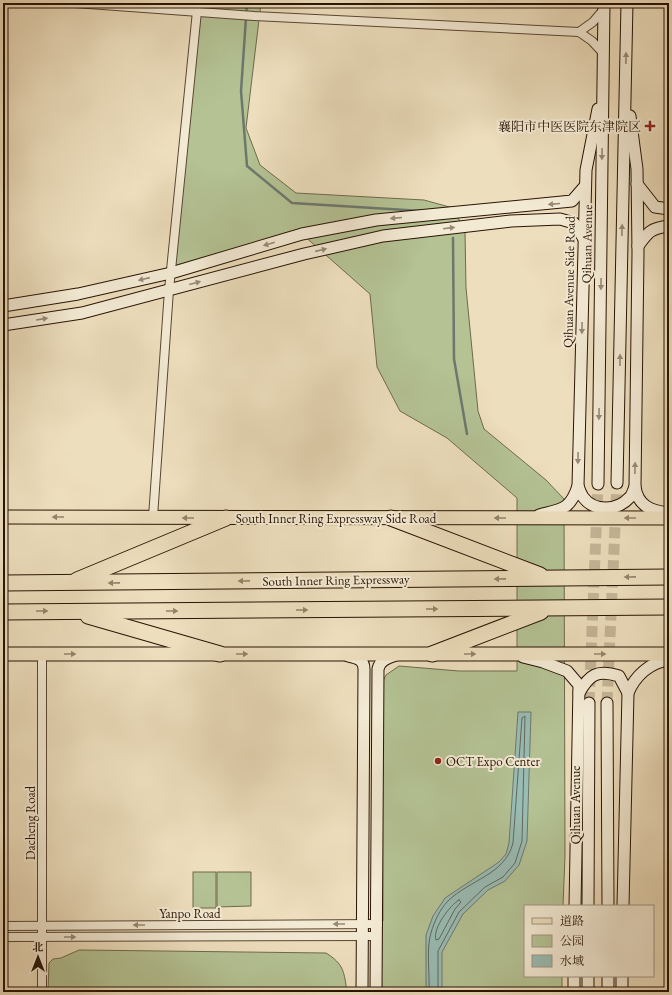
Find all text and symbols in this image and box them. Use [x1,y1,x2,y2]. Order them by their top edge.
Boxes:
one-way arrow [623,51,629,64]
place label: 襄阳市中医医院东津院区 [498,118,641,135]
marker: 襄阳市中医医院东津院区 [644,120,656,132]
one-way arrow [599,148,605,161]
one-way arrow [548,201,560,208]
street label: Qihuan Avenue [578,205,596,283]
one-way arrow [390,215,402,221]
street label: Qihuan Avenue Side Road [559,215,579,348]
one-way arrow [619,224,626,236]
one-way arrow [443,225,455,231]
one-way arrow [263,241,275,247]
one-way arrow [315,247,327,253]
one-way arrow [138,276,150,282]
one-way arrow [597,278,604,290]
one-way arrow [189,279,201,285]
one-way arrow [35,316,48,322]
one-way arrow [578,322,585,334]
one-way arrow [617,353,623,366]
one-way arrow [596,408,602,421]
one-way arrow [575,452,582,464]
one-way arrow [632,461,638,474]
street label: South Inner Ring Expressway Side Road [236,510,437,527]
one-way arrow [51,514,64,520]
one-way arrow [182,514,194,521]
one-way arrow [493,515,506,521]
one-way arrow [623,515,636,521]
street label: South Inner Ring Expressway [262,570,410,590]
one-way arrow [623,574,636,580]
one-way arrow [493,576,506,582]
one-way arrow [237,578,250,584]
one-way arrow [108,579,120,586]
one-way arrow [426,606,439,612]
one-way arrow [296,607,309,613]
one-way arrow [36,608,49,614]
one-way arrow [166,608,179,614]
one-way arrow [64,651,77,657]
one-way arrow [236,651,249,657]
one-way arrow [464,651,477,657]
one-way arrow [594,651,607,657]
place label: OCT Expo Center [446,753,540,770]
marker: OCT Expo Center [433,756,443,766]
street label: Qihuan Avenue [567,766,584,844]
street label: Dacheng Road [22,785,39,860]
street label: Yanpo Road [159,905,221,922]
legend [524,905,654,977]
text: 道路 [560,913,584,929]
one-way arrow [332,921,345,927]
one-way arrow [132,922,145,928]
text: 公园 [560,933,584,949]
one-way arrow [64,934,77,940]
north arrow [18,937,58,977]
text: 北 [33,940,44,954]
text: 水域 [560,953,584,969]

